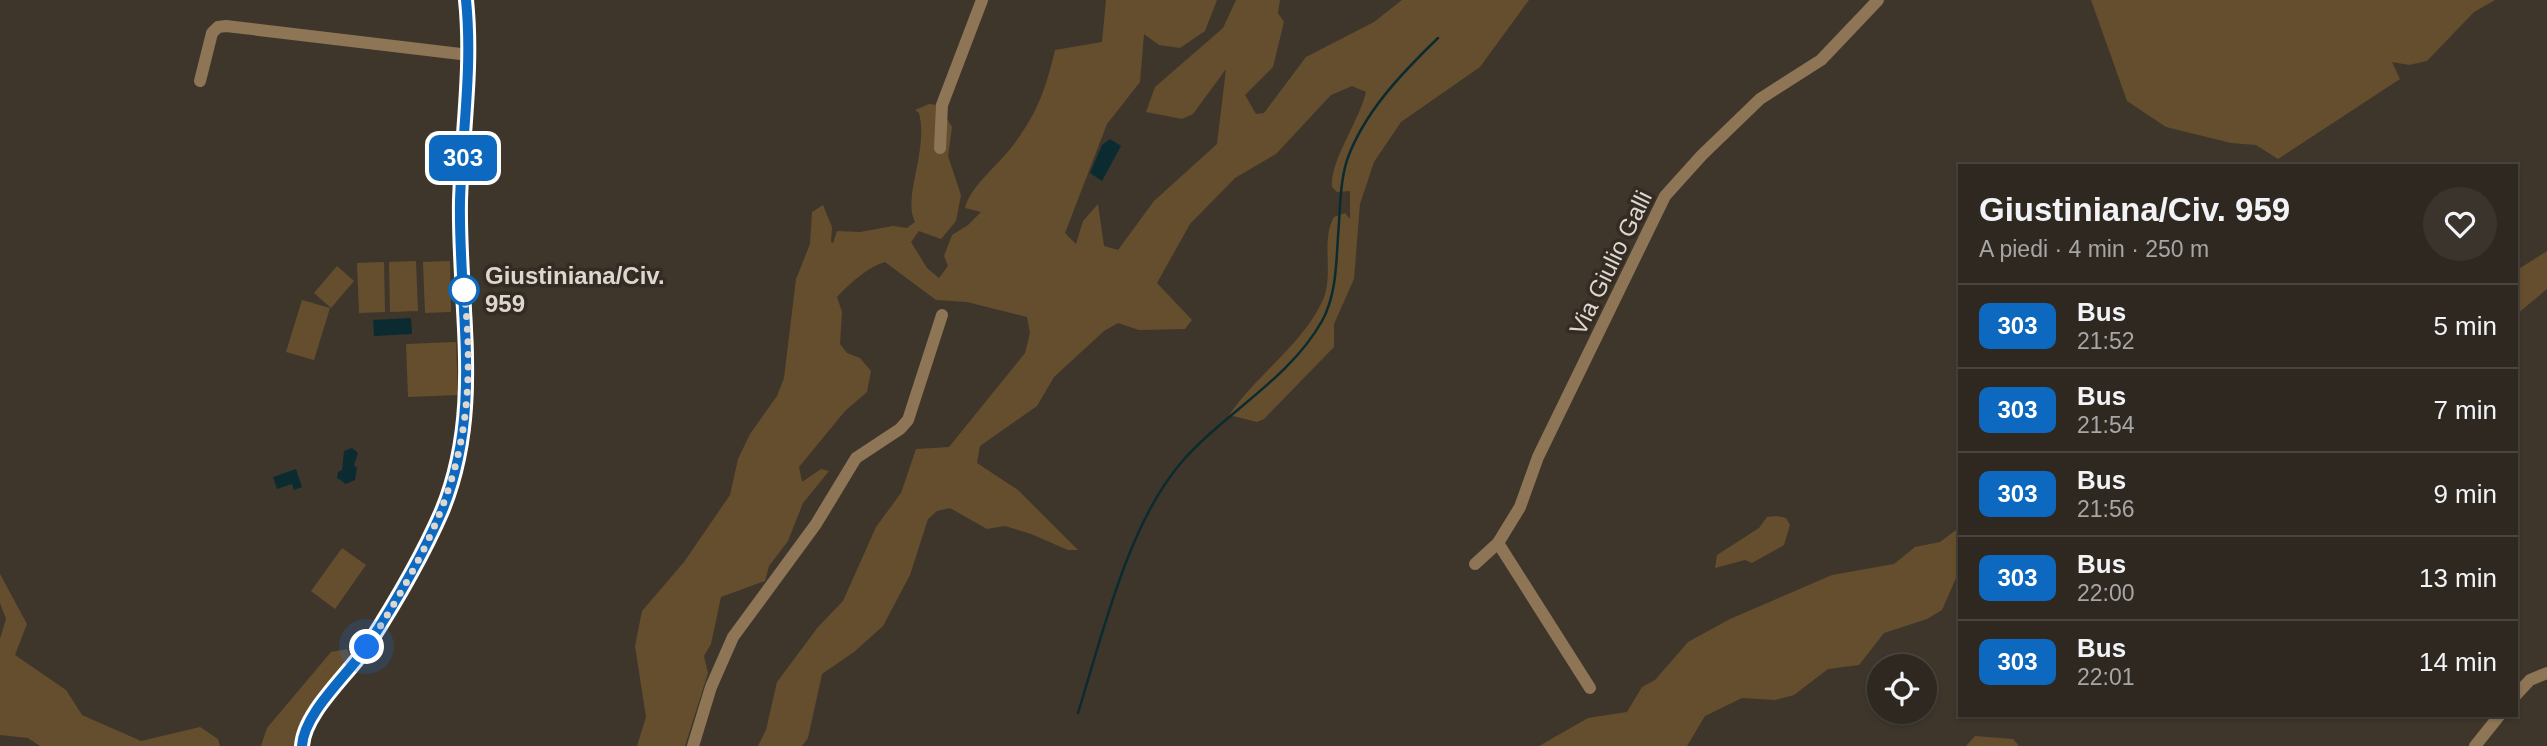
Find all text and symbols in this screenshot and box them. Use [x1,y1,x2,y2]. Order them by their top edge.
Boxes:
line badge: 303 [423,135,503,181]
text: 303 [443,144,483,171]
street label: Via Giulio Galli [1564,186,1657,339]
button: heart [2423,187,2497,261]
text: Giustiniana/Civ. 959 [1979,191,2290,228]
text: A piedi · 4 min · 250 m [1979,236,2209,262]
place label: Giustiniana/Civ. 959 [485,262,665,317]
marker: Giustiniana/Civ. 959 [449,275,479,305]
text: Bus [2077,297,2126,327]
text: 5 min [2433,311,2497,341]
text: 303 [1997,312,2038,339]
text: 21:52 [2077,328,2135,354]
text: Bus [2077,381,2126,411]
text: 7 min [2433,395,2497,425]
text: 303 [1997,396,2038,423]
text: 21:54 [2077,412,2135,438]
text: Bus [2077,465,2126,495]
text: 9 min [2433,479,2497,509]
text: 303 [1997,480,2038,507]
text: 21:56 [2077,496,2135,522]
text: Bus [2077,549,2126,579]
text: 13 min [2419,563,2497,593]
text: 303 [1997,564,2038,591]
text: 22:00 [2077,580,2135,606]
your location [349,629,384,664]
text: Bus [2077,633,2126,663]
text: 14 min [2419,647,2497,677]
text: 303 [1997,648,2038,675]
map controls [1867,654,1937,724]
button: locate [1867,654,1937,724]
text: 22:01 [2077,664,2135,690]

